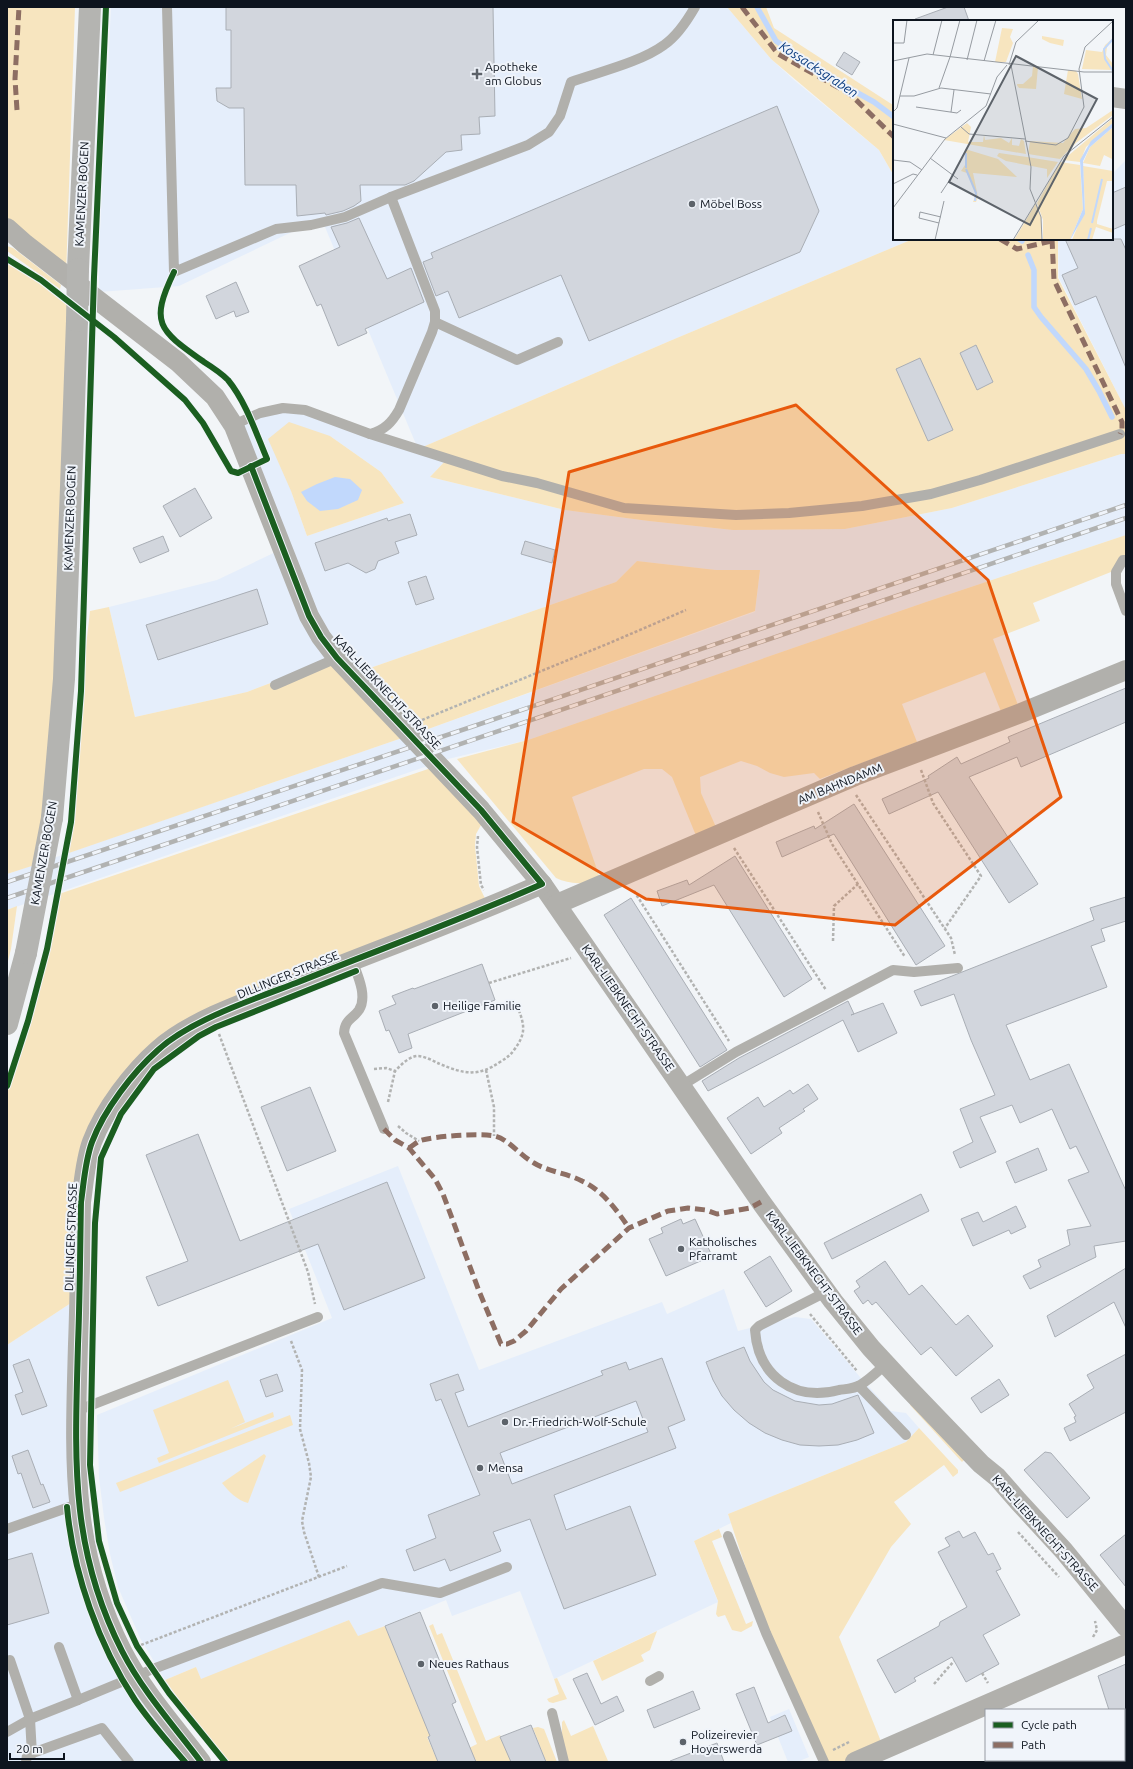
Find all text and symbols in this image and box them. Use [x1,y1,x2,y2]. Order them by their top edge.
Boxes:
inset map [893,20,1113,240]
water label: Kossacksgraben [777,38,861,100]
place label: Apotheke am Globus [485,60,541,87]
marker: Apotheke am Globus [472,69,482,79]
street label: KAMENZER BOGEN [72,141,91,247]
place label: Möbel Boss [700,197,762,210]
marker: Möbel Boss [687,199,697,209]
street label: KAMENZER BOGEN [61,465,78,571]
street label: KARL-LIEBKNECHT-STRASSE [331,632,444,752]
street label: AM BAHNDAMM [796,761,884,806]
street label: KAMENZER BOGEN [28,800,59,906]
street label: KARL-LIEBKNECHT-STRASSE [580,942,677,1074]
street label: DILLINGER STRASSE [235,948,341,1001]
place label: Heilige Familie [443,999,521,1012]
marker: Heilige Familie [430,1001,440,1011]
street label: DILLINGER STRASSE [62,1182,79,1291]
street label: KARL-LIEBKNECHT-STRASSE [764,1208,865,1337]
place label: Katholisches Pfarramt [689,1235,757,1262]
marker: Katholisches Pfarramt [676,1244,686,1254]
place label: Dr.-Friedrich-Wolf-Schule [513,1415,647,1428]
marker: Dr.-Friedrich-Wolf-Schule [500,1417,510,1427]
place label: Mensa [488,1461,523,1474]
marker: Mensa [475,1463,485,1473]
street label: KARL-LIEBKNECHT-STRASSE [990,1472,1101,1593]
place label: Neues Rathaus [429,1657,509,1670]
marker: Neues Rathaus [416,1659,426,1669]
legend [985,1709,1125,1761]
text: Cycle path [1021,1718,1077,1731]
place label: Polizeirevier Hoyerswerda [691,1728,762,1755]
scale bar [10,1735,64,1761]
marker: Polizeirevier Hoyerswerda [678,1737,688,1747]
text: Path [1021,1738,1046,1751]
text: 20 m [16,1742,43,1755]

